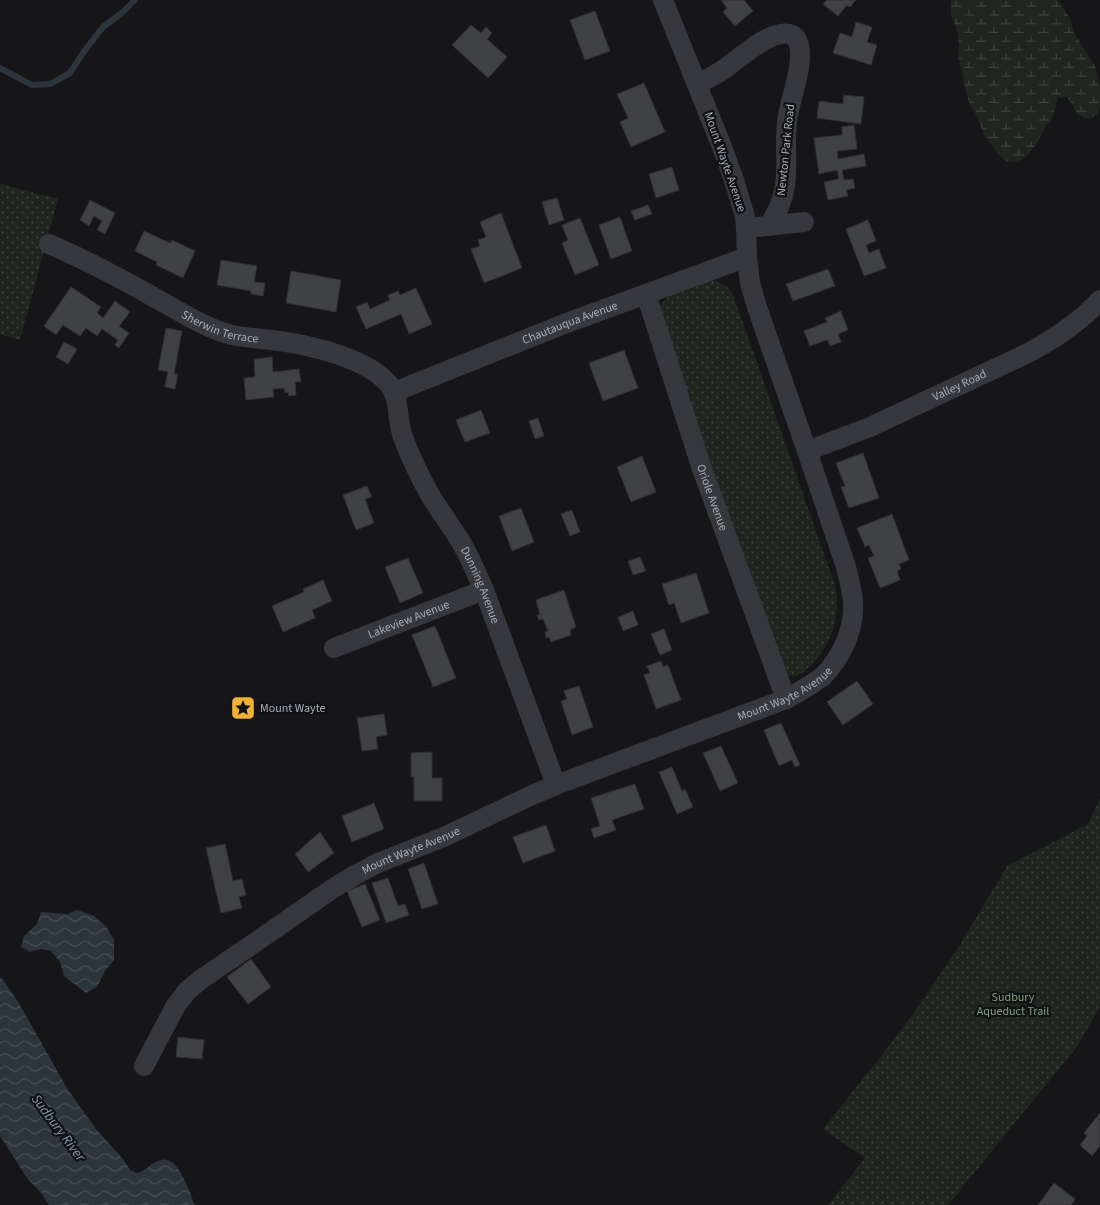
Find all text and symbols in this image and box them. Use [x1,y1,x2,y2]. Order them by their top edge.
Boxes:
street label: Newton Park Road [773,103,799,197]
street label: Mount Wayte Avenue [700,110,750,214]
street label: Chautauqua Avenue [519,297,620,348]
street label: Sherwin Terrace [178,306,259,347]
street label: Valley Road [929,365,989,405]
street label: Oriole Avenue [692,462,732,533]
street label: Dunning Avenue [457,544,504,626]
street label: Lakeview Avenue [365,596,452,643]
street label: Mount Wayte Avenue [735,663,836,725]
place icon: Mount Wayte [230,695,256,721]
place label: Mount Wayte [260,700,326,717]
street label: Mount Wayte Avenue [359,822,463,879]
park label: Sudbury Aqueduct Trail [977,989,1049,1020]
water label: Sudbury River [26,1090,91,1167]

